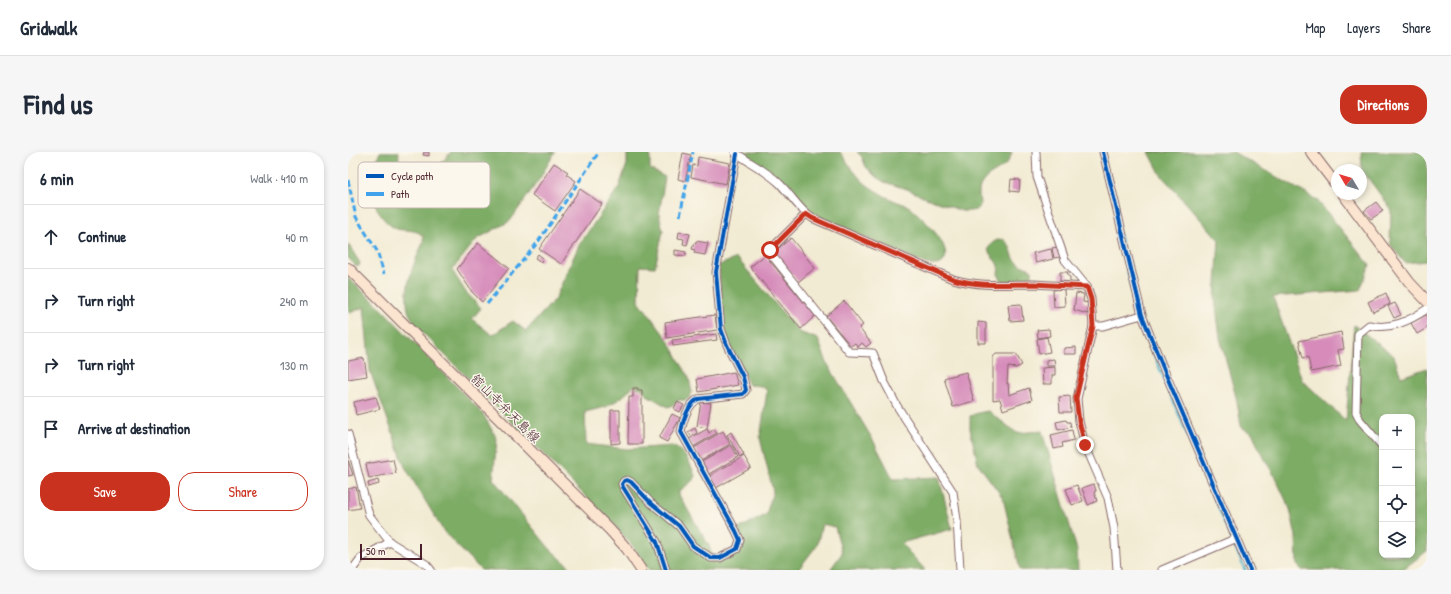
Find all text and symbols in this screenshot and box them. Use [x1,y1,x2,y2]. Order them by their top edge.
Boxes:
text: Gridwalk [20,15,77,41]
text: Map [1305,18,1325,37]
text: Layers [1347,18,1380,37]
text: Share [1402,18,1431,37]
text: Find us [24,85,93,123]
button: Directions [1340,85,1427,124]
legend [358,162,490,208]
north arrow [1331,164,1367,200]
text: 6 min [40,167,74,190]
text: Walk · 410 m [250,169,308,187]
text: Cycle path [391,169,434,183]
text: Path [391,187,409,201]
icon: ahead [40,226,62,248]
text: Continue [78,226,126,247]
text: 40 m [285,228,308,246]
route start [761,241,779,259]
icon: right [40,290,62,312]
text: Turn right [78,290,134,311]
text: 240 m [279,292,308,310]
icon: right [40,354,62,376]
text: Turn right [78,354,134,375]
text: 130 m [280,356,308,374]
street label: 舘山寺弁天島線 [467,369,545,447]
map controls [1379,414,1415,558]
button: + [1379,414,1415,450]
icon: arrive [40,418,62,440]
text: Arrive at destination [78,418,190,439]
route end [1076,436,1094,454]
button: − [1379,450,1415,486]
button: Save [40,472,170,511]
button: Share [178,472,308,511]
button: locate [1379,486,1415,522]
button: layers [1379,522,1415,558]
scale bar [360,542,422,561]
text: 50 m [366,544,386,558]

